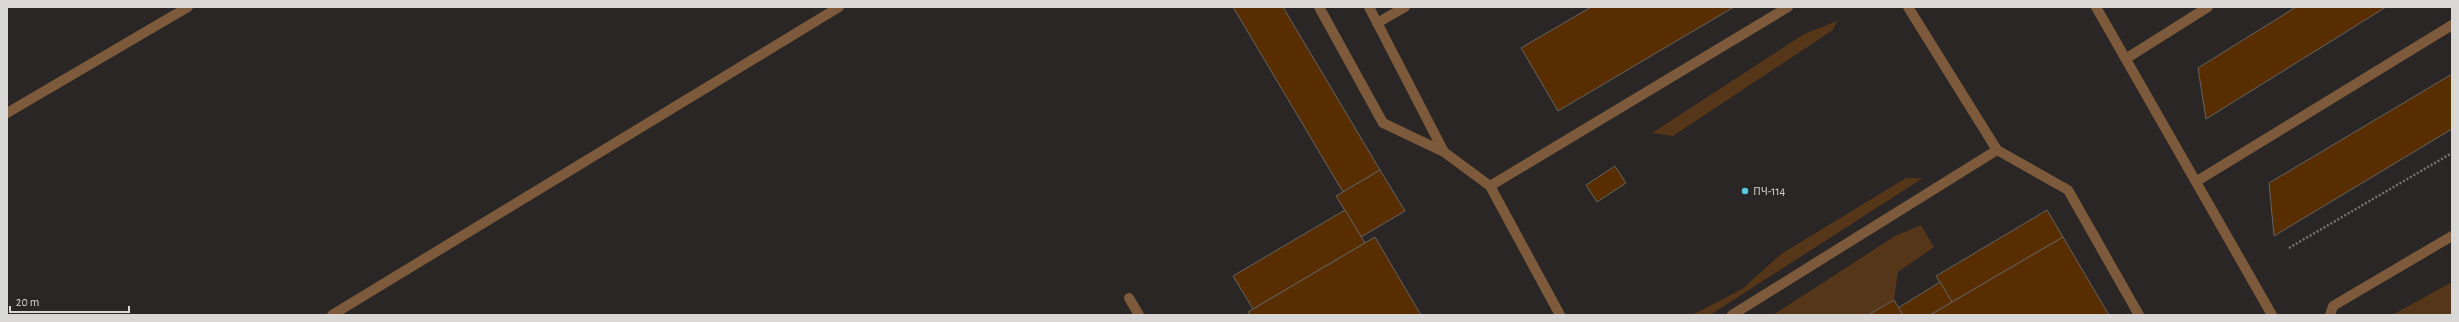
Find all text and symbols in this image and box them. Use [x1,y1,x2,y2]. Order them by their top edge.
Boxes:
place label: ПЧ-114 [1753,185,1786,197]
marker: ПЧ-114 [1740,186,1750,196]
scale bar [10,288,129,314]
text: 20 m [16,296,39,308]

